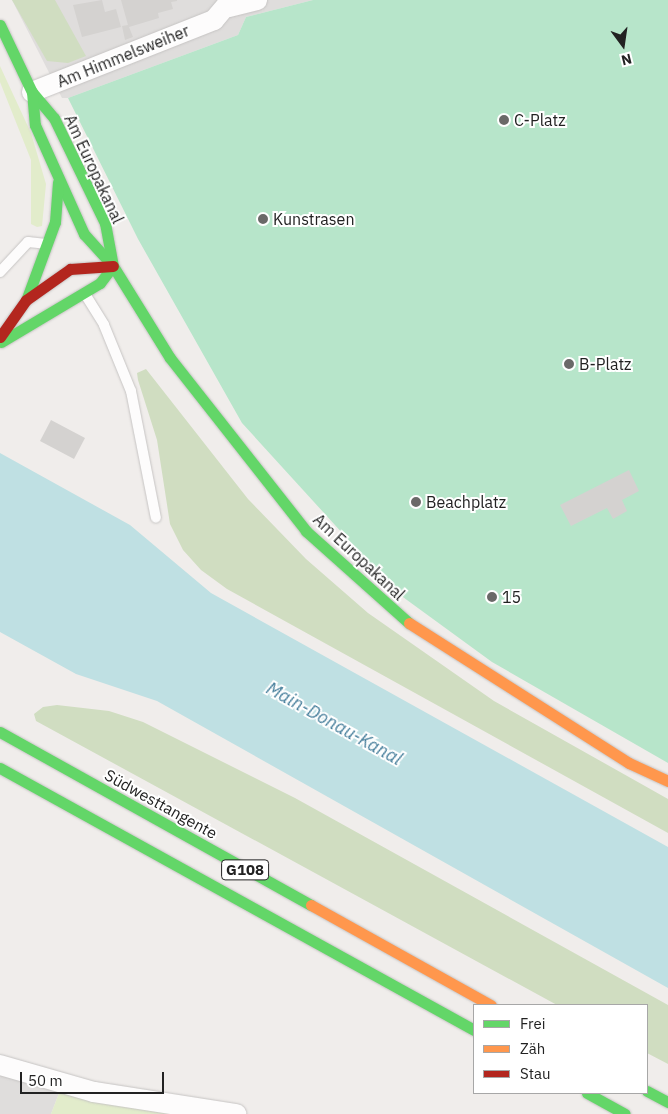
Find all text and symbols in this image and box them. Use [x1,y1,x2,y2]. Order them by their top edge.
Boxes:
north arrow [598,20,648,70]
street label: Am Himmelsweiher [54,21,192,91]
text: N [620,50,634,70]
place label: C-Platz [514,110,566,130]
street label: Am Europakanal [60,112,128,226]
marker: C-Platz [498,114,510,126]
place label: Kunstrasen [273,209,354,229]
marker: Kunstrasen [257,213,269,225]
place label: B-Platz [579,354,631,374]
marker: B-Platz [563,358,575,370]
place label: Beachplatz [426,492,506,512]
marker: Beachplatz [410,496,422,508]
street label: Am Europakanal [309,510,409,604]
place label: 15 [502,587,521,607]
marker: 15 [486,591,498,603]
water label: Main-Donau-Kanal [262,678,406,770]
street label: Südwesttangente [101,765,221,843]
road number: G108 [220,858,270,882]
legend [473,1004,648,1094]
text: Frei [520,1014,546,1033]
text: Zäh [520,1039,545,1058]
scale bar [22,1062,166,1094]
text: Stau [520,1064,551,1083]
text: 50 m [28,1071,63,1090]

